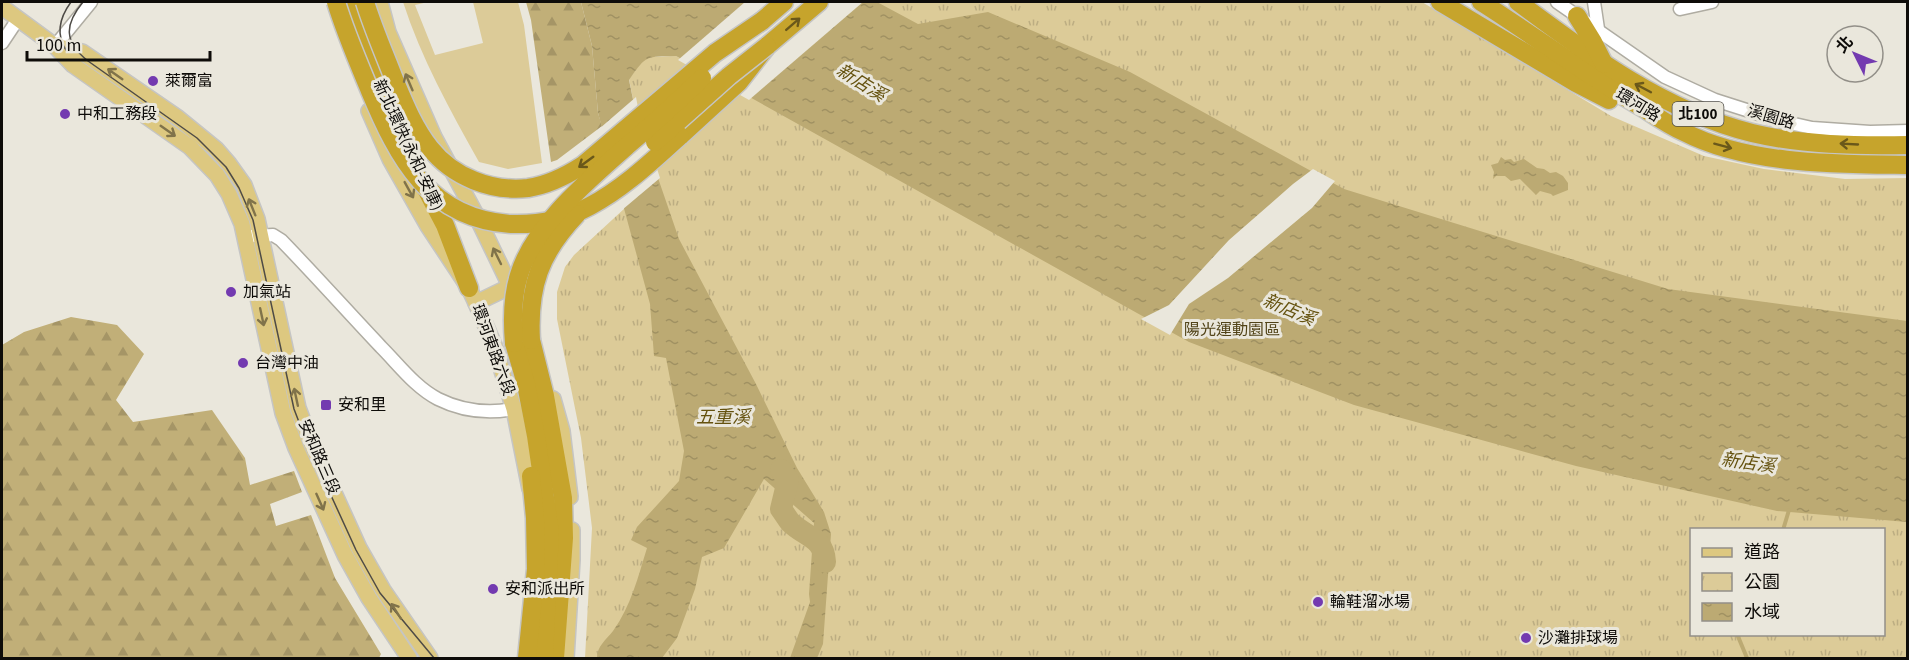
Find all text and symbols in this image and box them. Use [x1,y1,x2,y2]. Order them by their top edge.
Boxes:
one-way arrow [785,17,801,30]
scale bar [27,24,210,62]
north arrow [1825,24,1885,84]
text: 北 [1831,31,1858,58]
text: 100 m [36,33,81,58]
water label: 新店溪 [831,58,893,109]
one-way arrow [107,68,123,80]
place label: 萊爾富 [165,70,213,92]
one-way arrow [403,73,414,92]
marker: 萊爾富 [146,74,160,88]
street label: 新北環快(永和-安康) [368,76,448,214]
one-way arrow [1635,82,1652,94]
street label: 環河路 [1612,83,1664,127]
street label: 溪園路 [1745,99,1797,135]
road number: 北100 [1672,102,1724,126]
place label: 中和工務段 [77,103,157,125]
marker: 中和工務段 [58,107,72,121]
one-way arrow [160,125,176,137]
one-way arrow [1840,139,1860,150]
one-way arrow [1713,141,1732,152]
one-way arrow [578,156,594,168]
one-way arrow [404,181,415,199]
one-way arrow [246,198,257,217]
one-way arrow [490,248,502,266]
place label: 加氣站 [243,281,291,303]
marker: 加氣站 [224,285,238,299]
water label: 新店溪 [1259,288,1321,333]
street label: 環河東路六段 [466,301,520,399]
one-way arrow [256,307,268,326]
park label: 陽光運動園區 [1184,319,1280,341]
place label: 台灣中油 [255,352,319,374]
marker: 台灣中油 [236,356,250,370]
one-way arrow [290,388,301,407]
place label: 安和里 [338,394,386,416]
marker: 安和里 [319,398,333,412]
water label: 五重溪 [696,405,753,430]
street label: 安和路三段 [293,416,345,498]
water label: 新店溪 [1720,447,1779,480]
one-way arrow [315,493,326,511]
legend [1690,528,1885,636]
text: 道路 [1744,540,1780,565]
text: 公園 [1744,570,1780,595]
place label: 安和派出所 [505,578,585,600]
marker: 安和派出所 [486,582,500,596]
place label: 輪鞋溜冰場 [1330,591,1410,613]
marker: 輪鞋溜冰場 [1311,595,1325,609]
text: 水域 [1744,600,1780,625]
one-way arrow [390,602,403,619]
place label: 沙灘排球場 [1538,627,1618,649]
marker: 沙灘排球場 [1519,631,1533,645]

